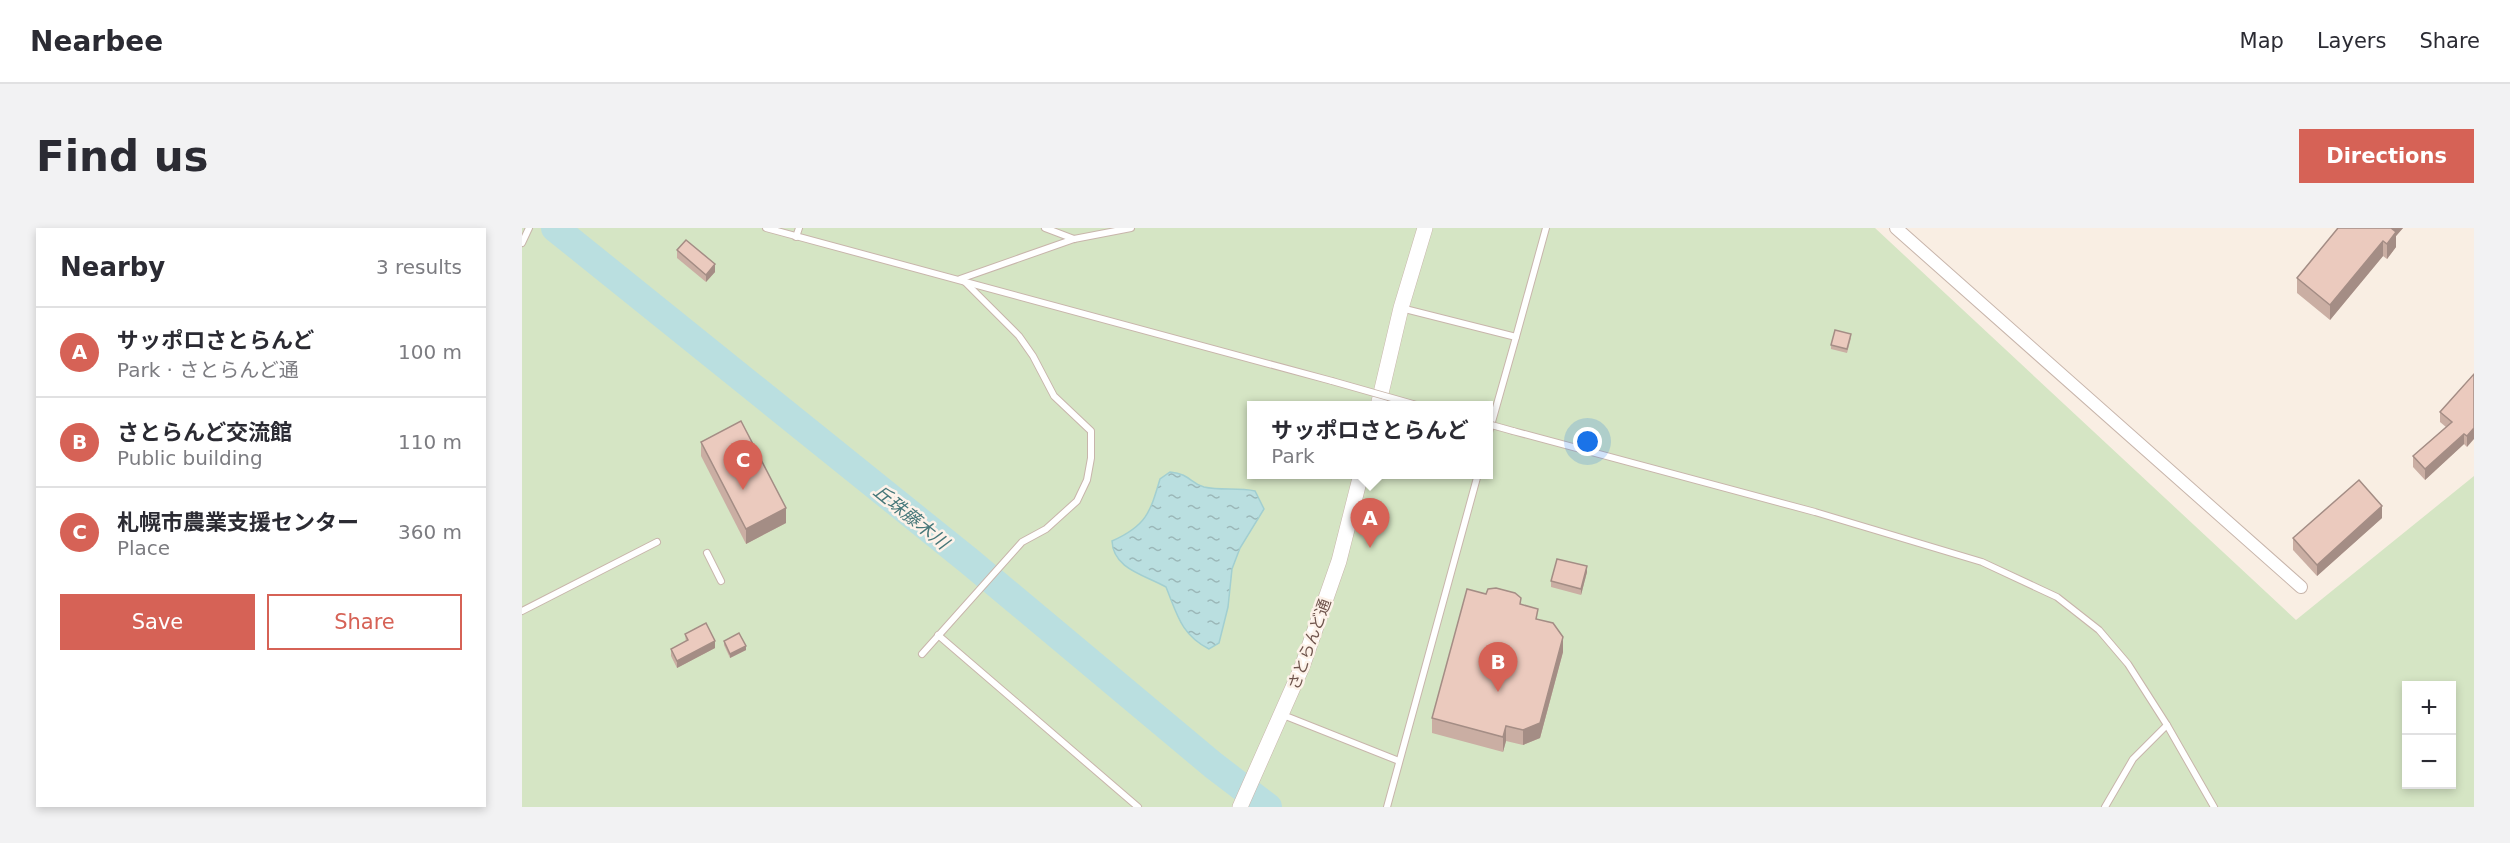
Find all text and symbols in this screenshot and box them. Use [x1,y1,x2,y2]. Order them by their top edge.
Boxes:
text: Nearbee [30,25,163,58]
text: Map [2240,29,2284,53]
text: Layers [2317,29,2386,53]
text: Share [2419,29,2480,53]
button: Directions [2299,129,2474,183]
text: Find us [36,132,209,181]
text: Nearby [60,252,165,282]
text: 3 results [376,255,462,279]
text: サッポロさとらんど [117,328,314,353]
text: A [72,340,87,364]
text: 100 m [398,340,462,364]
text: Park · さとらんど通 [117,358,299,382]
popup [1247,401,1493,479]
text: サッポロさとらんど [1271,418,1469,443]
text: さとらんど交流館 [117,420,292,445]
your location [1573,427,1602,456]
text: B [72,430,87,454]
text: 110 m [398,430,462,454]
pin: C [724,440,762,490]
text: Park [1271,444,1315,468]
text: Public building [117,446,263,470]
water label: 丘珠藤木川 [870,480,954,554]
pin: A [1350,498,1390,548]
text: 札幌市農業支援センター [117,510,359,535]
text: C [72,520,87,544]
text: 360 m [398,520,462,544]
text: Place [117,536,170,560]
button: Save [60,594,255,650]
button: Share [267,594,462,650]
street label: さとらんど通 [1284,596,1335,692]
pin: B [1478,642,1518,692]
map controls [2402,681,2456,789]
button: + [2402,681,2456,735]
button: − [2402,735,2456,789]

